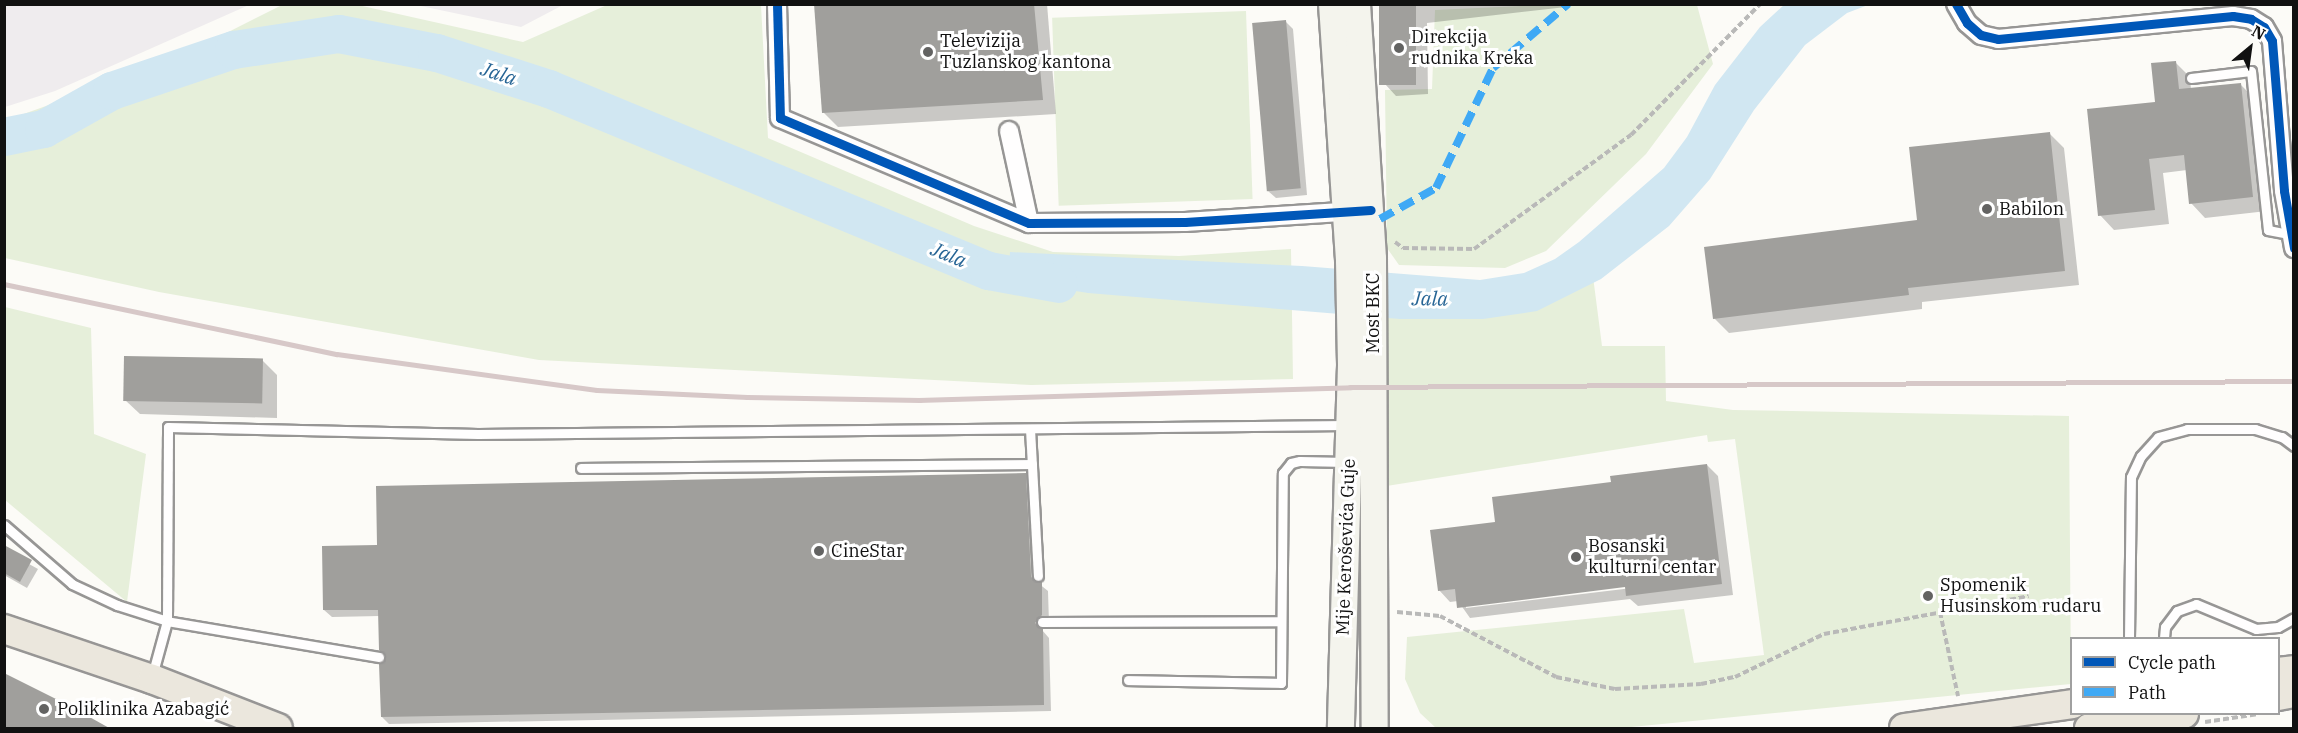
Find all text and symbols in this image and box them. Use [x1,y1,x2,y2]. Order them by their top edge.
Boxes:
north arrow [2220,18,2280,78]
text: N [2248,20,2269,44]
place label: Direkcija rudnika Kreka [1411,27,1534,70]
place label: Televizija Tuzlanskog kantona [940,31,1111,74]
marker: Direkcija rudnika Kreka [1392,41,1406,55]
marker: Televizija Tuzlanskog kantona [921,45,935,59]
water label: Jala [478,56,520,90]
place label: Babilon [1999,198,2064,220]
marker: Babilon [1980,202,1994,216]
water label: Jala [928,236,970,272]
street label: Most BKC [1362,272,1384,354]
water label: Jala [1412,286,1448,310]
street label: Mije Keroševića Guje [1332,458,1360,636]
place label: Bosanski kulturni centar [1588,536,1716,578]
place label: CineStar [831,540,904,562]
marker: CineStar [812,544,826,558]
marker: Bosanski kulturni centar [1569,550,1583,564]
place label: Spomenik Husinskom rudaru [1940,575,2101,618]
marker: Spomenik Husinskom rudaru [1921,589,1935,603]
legend [2070,637,2280,715]
text: Cycle path [2128,651,2216,674]
text: Path [2128,681,2166,704]
place label: Poliklinika Azabagić [57,698,229,720]
marker: Poliklinika Azabagić [35,700,53,718]

